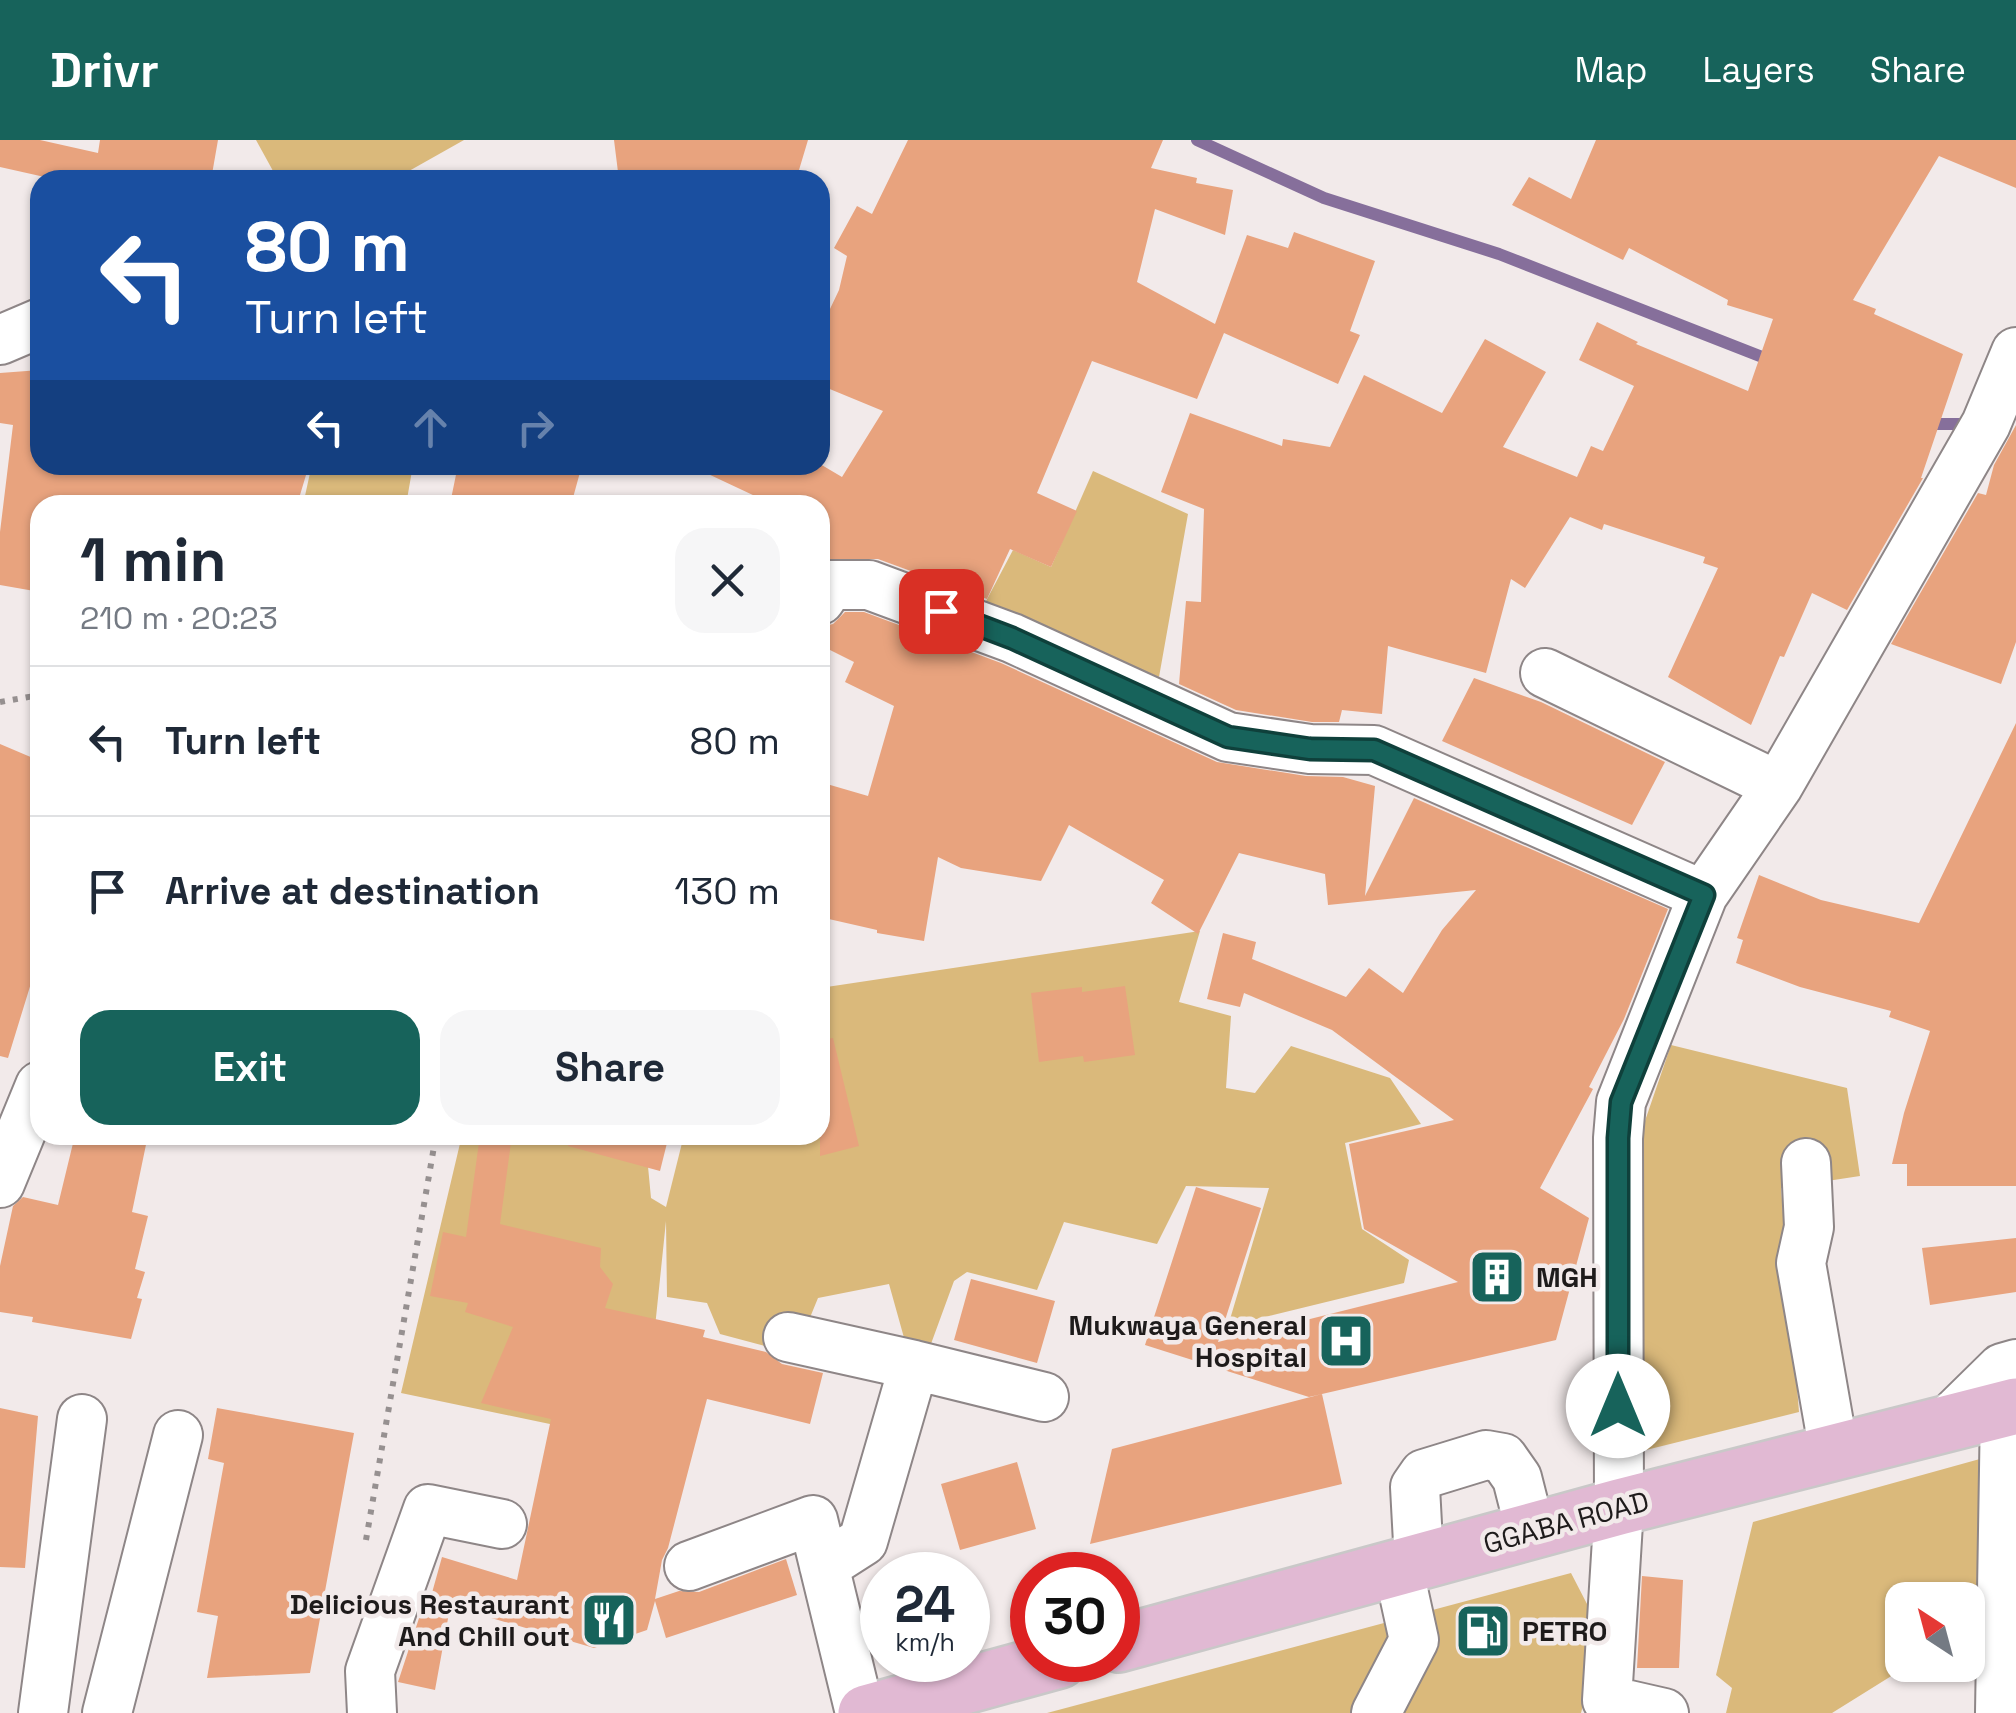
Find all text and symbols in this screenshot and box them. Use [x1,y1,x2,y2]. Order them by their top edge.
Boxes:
text: Drivr [50,40,159,101]
text: Map [1574,48,1647,92]
text: Layers [1702,48,1815,92]
text: Share [1870,48,1966,92]
text: 80 m [245,202,410,291]
icon: left [80,210,210,340]
text: Turn left [245,289,428,346]
icon: left [298,400,353,455]
icon: ahead [403,400,458,455]
icon: right [508,400,563,455]
text: 1 min [80,522,227,599]
button: close [675,528,780,633]
pin [899,569,984,654]
icon: arrive [914,584,969,639]
text: 210 m · 20:23 [80,598,278,638]
icon: left [80,714,135,769]
text: Turn left [165,717,321,765]
text: 80 m [690,717,780,765]
icon: arrive [80,864,135,919]
text: Arrive at destination [165,867,540,915]
text: 130 m [674,867,780,915]
button: Exit [80,1010,420,1125]
button: Share [440,1010,780,1125]
building icon: MGH [1467,1247,1527,1307]
place label: MGH [1536,1259,1598,1295]
place label: Mukwaya General Hospital [1068,1307,1307,1375]
hospital icon: Mukwaya General Hospital [1316,1311,1376,1371]
position arrow [1566,1354,1670,1458]
street label: GGABA ROAD [1479,1483,1653,1561]
speed limit sign: 30 [1010,1552,1140,1682]
text: 24 [895,1573,955,1637]
north arrow [1885,1582,1985,1682]
map controls [1885,1582,1985,1682]
place label: Delicious Restaurant And Chill out [290,1586,570,1654]
restaurant icon: Delicious Restaurant And Chill out [579,1590,639,1650]
fuel station icon: PETRO [1453,1601,1513,1661]
place label: PETRO [1522,1613,1608,1649]
text: km/h [895,1626,955,1658]

